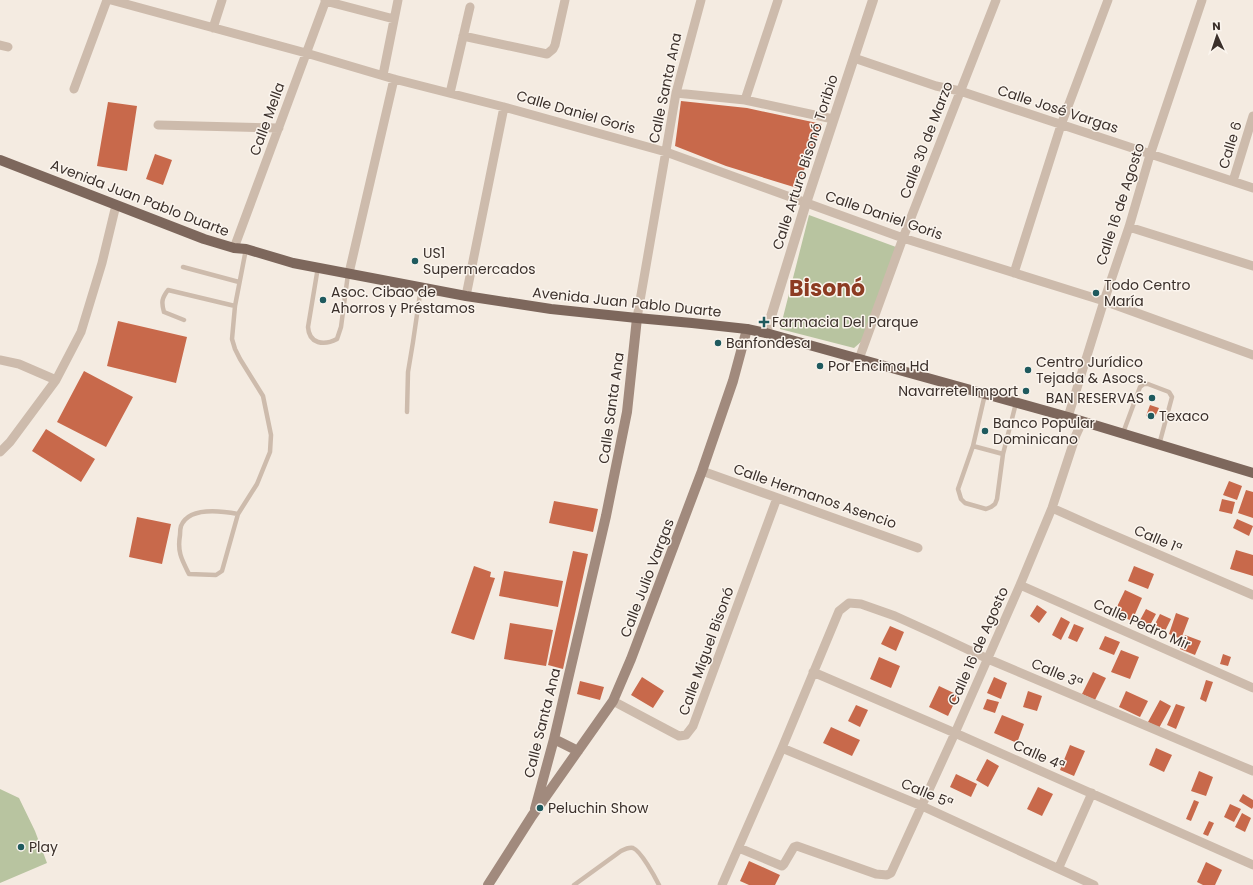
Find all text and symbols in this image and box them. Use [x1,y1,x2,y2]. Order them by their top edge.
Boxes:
north arrow [1197,16,1237,56]
text: N [1212,18,1221,34]
street label: Calle Santa Ana [644,31,686,145]
street label: Calle Arturo Bisonó Toribio [767,72,843,252]
street label: Calle 30 de Marzo [894,78,958,202]
street label: Calle Mella [244,80,290,158]
street label: Calle José Vargas [995,80,1121,138]
street label: Calle Daniel Goris [514,85,638,139]
street label: Calle 6 [1213,119,1247,171]
street label: Calle 16 de Agosto [1091,140,1149,268]
street label: Avenida Juan Pablo Duarte [48,155,233,242]
street label: Calle Daniel Goris [823,186,945,244]
place label: US1 Supermercados [423,243,536,279]
marker: US1 Supermercados [410,256,420,266]
district label: Bisonó [789,273,865,304]
place label: Todo Centro María [1104,275,1190,311]
place label: Asoc. Cibao de Ahorros y Préstamos [331,282,475,318]
street label: Avenida Juan Pablo Duarte [531,282,723,322]
marker: Todo Centro María [1091,288,1101,298]
marker: Asoc. Cibao de Ahorros y Préstamos [318,295,328,305]
place label: Farmacia Del Parque [772,312,919,332]
marker: Farmacia Del Parque [759,317,769,327]
place label: Banfondesa [726,333,810,353]
marker: Banfondesa [713,338,723,348]
street label: Calle Santa Ana [593,351,629,465]
place label: Centro Jurídico Tejada & Asocs. [1036,352,1146,388]
place label: Por Encima Hd [828,356,929,376]
marker: Por Encima Hd [815,361,825,371]
marker: Centro Jurídico Tejada & Asocs. [1023,365,1033,375]
place label: Navarrete Import [898,381,1018,401]
marker: Navarrete Import [1021,386,1031,396]
place label: BAN RESERVAS [1046,388,1144,408]
marker: BAN RESERVAS [1147,393,1157,403]
place label: Texaco [1159,406,1209,426]
marker: Texaco [1146,411,1156,421]
place label: Banco Popular Dominicano [993,413,1095,449]
marker: Banco Popular Dominicano [980,426,990,436]
street label: Calle Hermanos Asencio [731,459,899,533]
street label: Calle Julio Vargas [615,516,679,640]
street label: Calle 1ª [1131,520,1185,558]
street label: Calle Miguel Bisonó [673,584,739,718]
street label: Calle 16 de Agosto [943,584,1013,708]
street label: Calle Pedro Mir [1090,594,1194,654]
street label: Calle 3ª [1028,653,1086,693]
street label: Calle Santa Ana [519,666,565,780]
street label: Calle 4ª [1010,735,1068,775]
street label: Calle 5ª [898,773,956,813]
place label: Peluchin Show [548,798,649,818]
marker: Peluchin Show [535,803,545,813]
place label: Play [29,837,58,857]
marker: Play [16,842,26,852]

